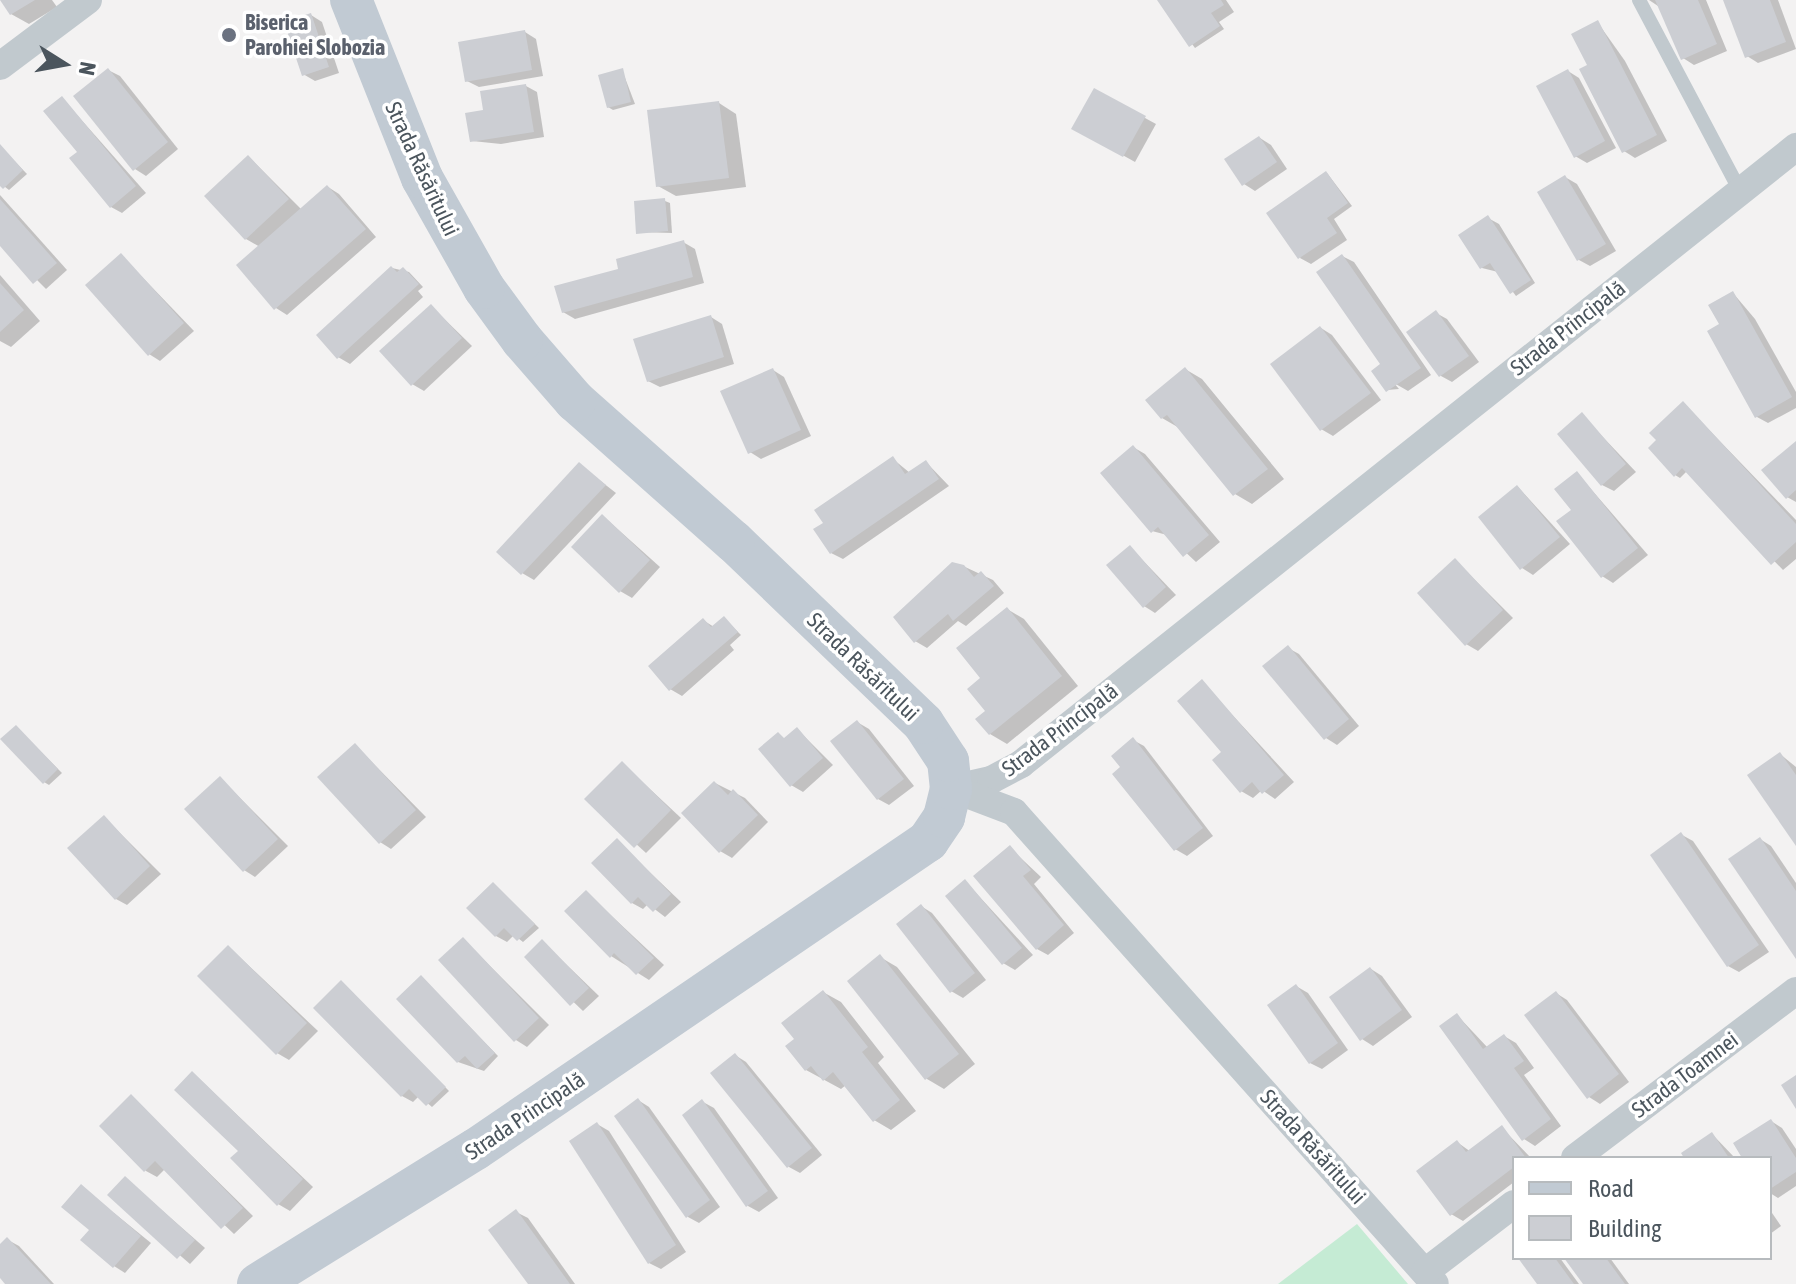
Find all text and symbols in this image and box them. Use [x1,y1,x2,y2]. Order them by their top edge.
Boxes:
place label: Biserica Parohiei Slobozia [245,9,385,60]
north arrow [24,24,104,104]
marker: Biserica Parohiei Slobozia [220,26,238,44]
text: N [74,60,102,77]
street label: Strada Răsăritului [379,98,465,240]
street label: Strada Principală [1505,275,1631,381]
street label: Strada Răsăritului [802,607,924,727]
street label: Strada Principală [997,678,1123,782]
street label: Strada Toamnei [1627,1027,1743,1123]
street label: Strada Principală [460,1066,590,1166]
street label: Strada Răsăritului [1255,1084,1371,1210]
legend [1512,1156,1772,1260]
text: Road [1588,1175,1634,1202]
text: Building [1588,1215,1661,1242]

